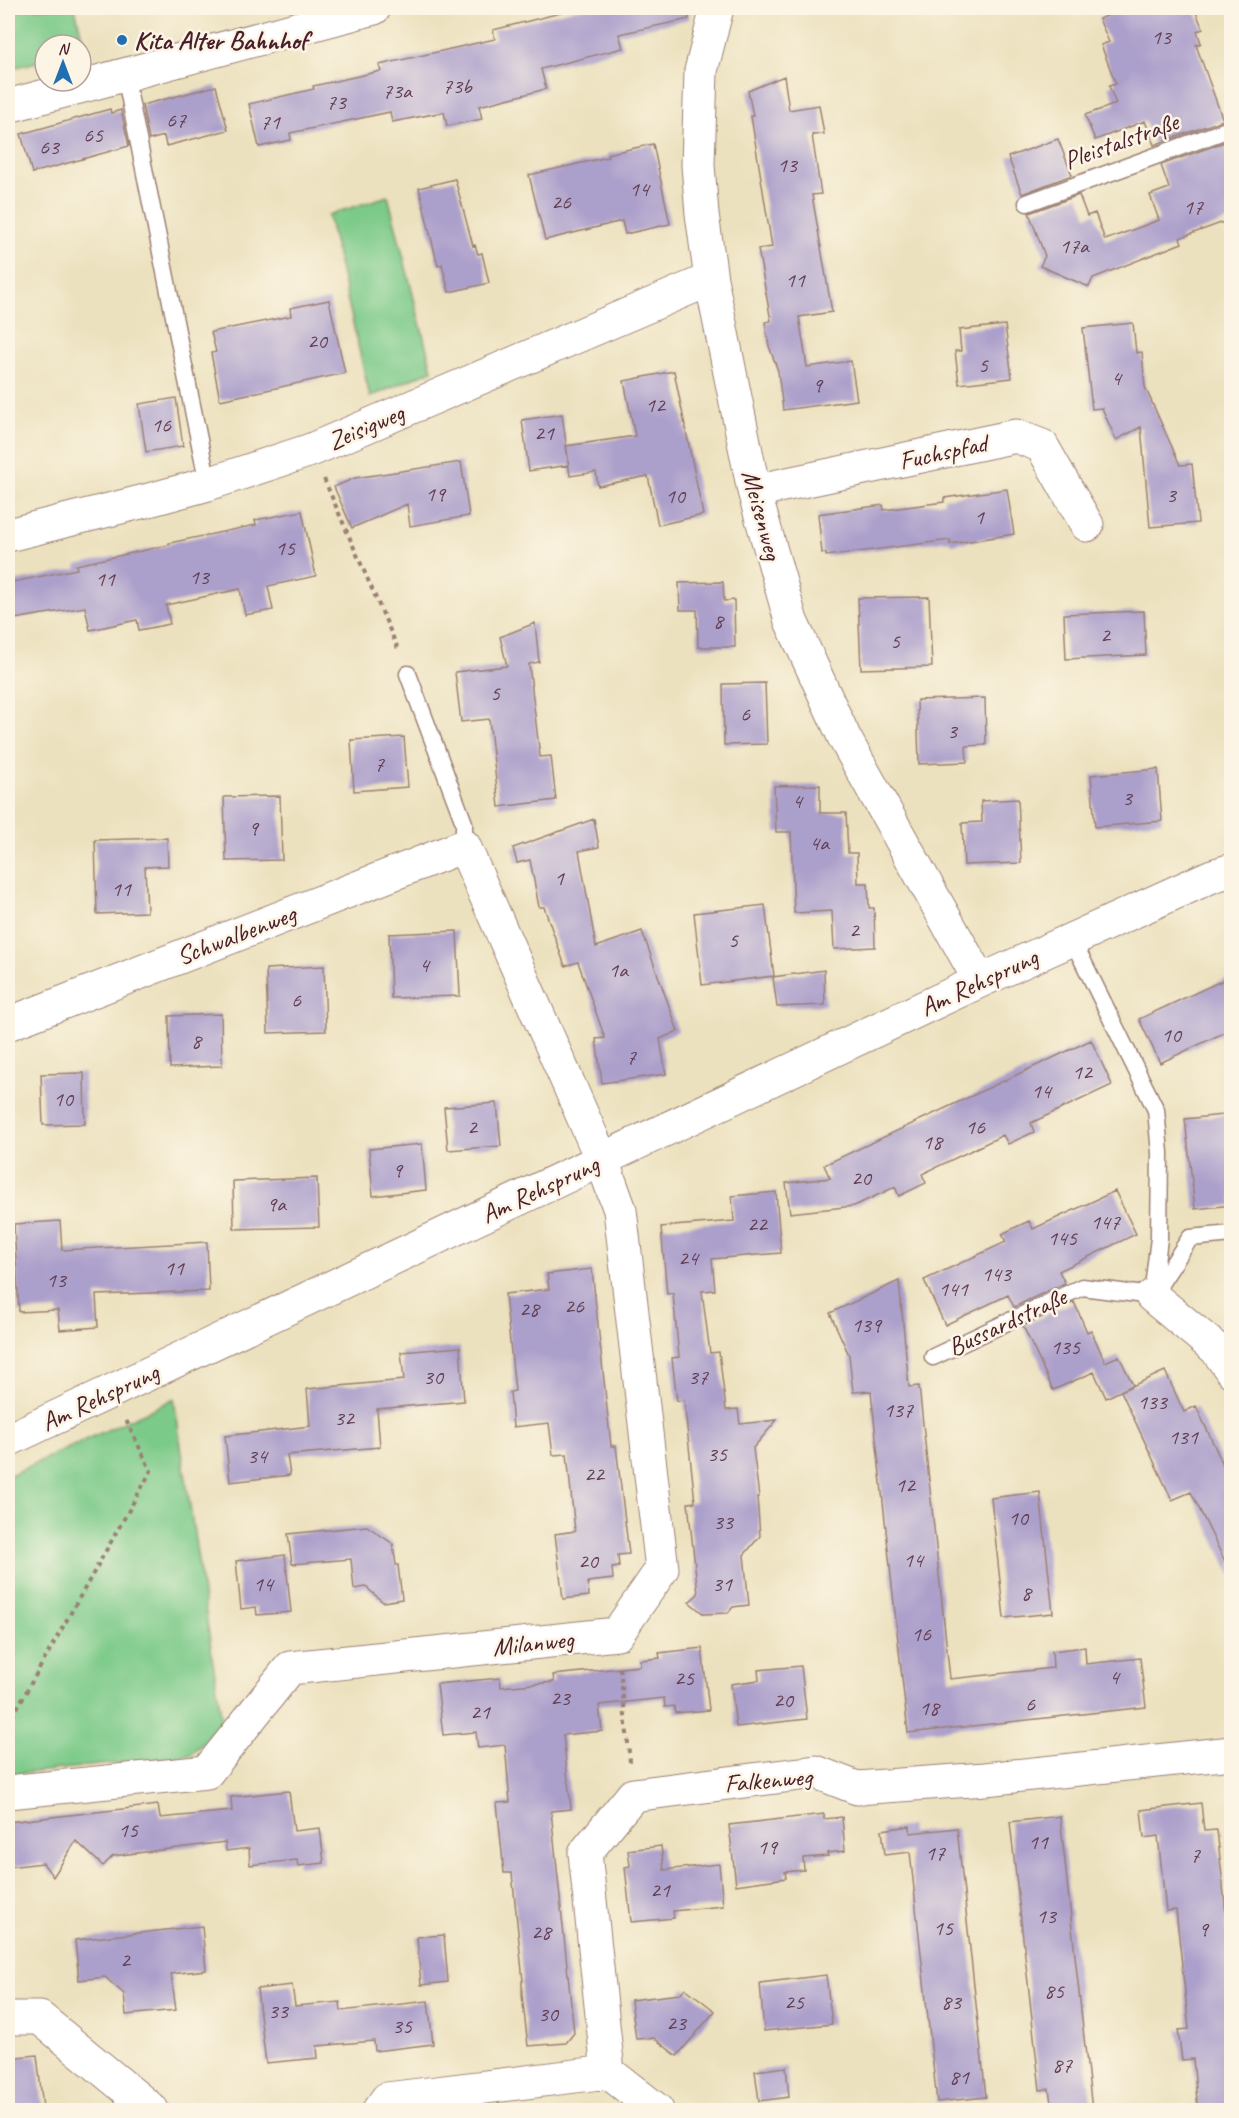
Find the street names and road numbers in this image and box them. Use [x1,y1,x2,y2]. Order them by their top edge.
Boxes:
street label: Pleistalstraße [1059,104,1185,177]
street label: Zeisigweg [323,396,411,458]
street label: Fuchspfad [896,426,994,477]
street label: Meisenweg [734,466,790,565]
street label: Schwalbenweg [172,897,302,973]
street label: Am Rehsprung [915,940,1045,1024]
street label: Am Rehsprung [476,1147,606,1231]
street label: Bussardstraße [942,1279,1074,1364]
street label: Am Rehsprung [36,1355,166,1439]
street label: Milanweg [491,1622,577,1664]
street label: Falkenweg [723,1760,815,1800]

